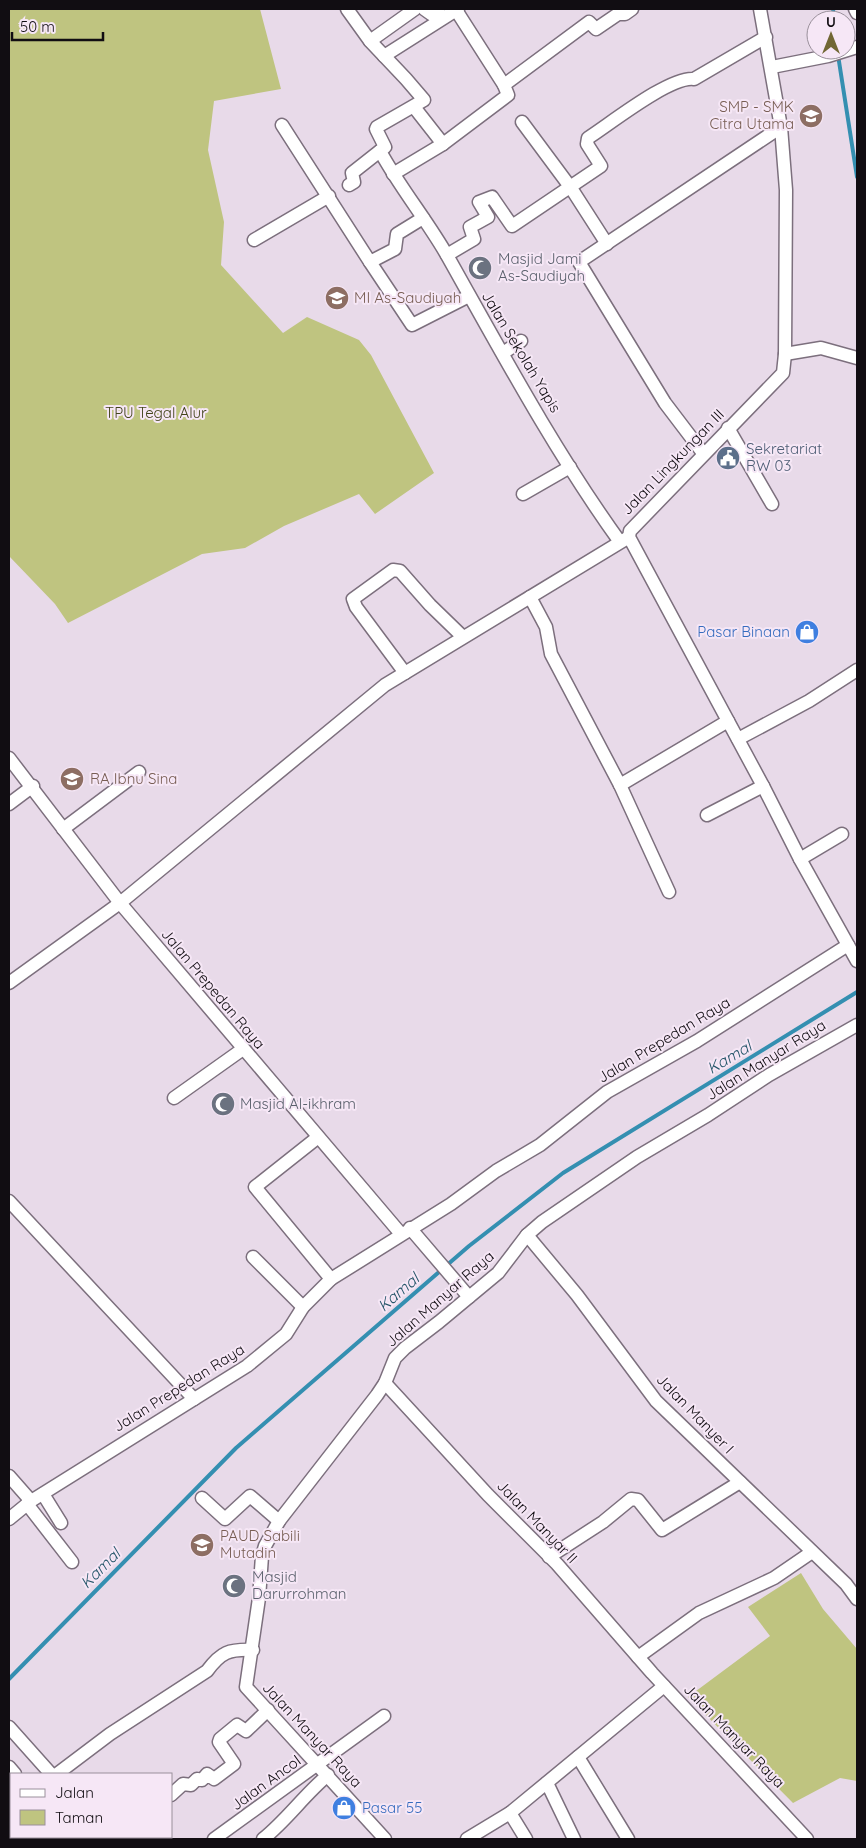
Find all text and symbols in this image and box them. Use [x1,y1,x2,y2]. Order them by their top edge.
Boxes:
scale bar [12,10,104,42]
north arrow [806,10,856,60]
text: U [826,13,836,31]
text: 50 m [20,17,55,36]
place label: SMP - SMK Citra Utama [709,97,794,133]
school or university icon: SMP - SMK Citra Utama [798,103,824,129]
place label: Masjid Jami As-Saudiyah [498,249,585,285]
mosque icon: Masjid Jami As-Saudiyah [467,255,493,281]
school or university icon: MI As-Saudiyah [324,285,350,311]
place label: MI As-Saudiyah [354,288,461,307]
street label: Jalan Sekolah Yapis [478,288,565,416]
park label: TPU Tegal Alur [105,403,207,422]
street label: Jalan Lingkungan III [617,405,728,519]
place label: Sekretariat RW 03 [746,439,822,475]
public building icon: Sekretariat RW 03 [715,445,741,471]
shop icon: Pasar Binaan [794,619,820,645]
place label: Pasar Binaan [697,622,790,641]
school or university icon: RA Ibnu Sina [59,766,85,792]
place label: RA Ibnu Sina [90,769,177,788]
street label: Jalan Prepedan Raya [158,925,269,1053]
street label: Jalan Prepedan Raya [594,993,733,1087]
street label: Jalan Manyar Raya [702,1015,829,1104]
water label: Kamal [703,1035,757,1078]
mosque icon: Masjid Al-ikhram [210,1091,236,1117]
place label: Masjid Al-ikhram [240,1094,356,1113]
street label: Jalan Manyar Raya [382,1246,498,1351]
water label: Kamal [373,1267,425,1315]
street label: Jalan Prepedan Raya [110,1339,248,1436]
street label: Jalan Manyer I [653,1370,738,1458]
street label: Jalan Manyar II [493,1476,582,1567]
place label: PAUD Sabili Mutadin [220,1526,300,1562]
school or university icon: PAUD Sabili Mutadin [189,1532,215,1558]
water label: Kamal [76,1542,126,1592]
place label: Masjid Darurrohman [252,1567,346,1603]
mosque icon: Masjid Darurrohman [221,1573,247,1599]
street label: Jalan Manyar Raya [259,1678,366,1791]
street label: Jalan Manyar Raya [680,1680,789,1792]
street label: Jalan Ancol [227,1751,304,1814]
legend [10,1773,172,1838]
text: Jalan [55,1783,94,1802]
shop icon: Pasar 55 [331,1795,357,1821]
place label: Pasar 55 [362,1798,422,1817]
text: Taman [55,1808,103,1827]

